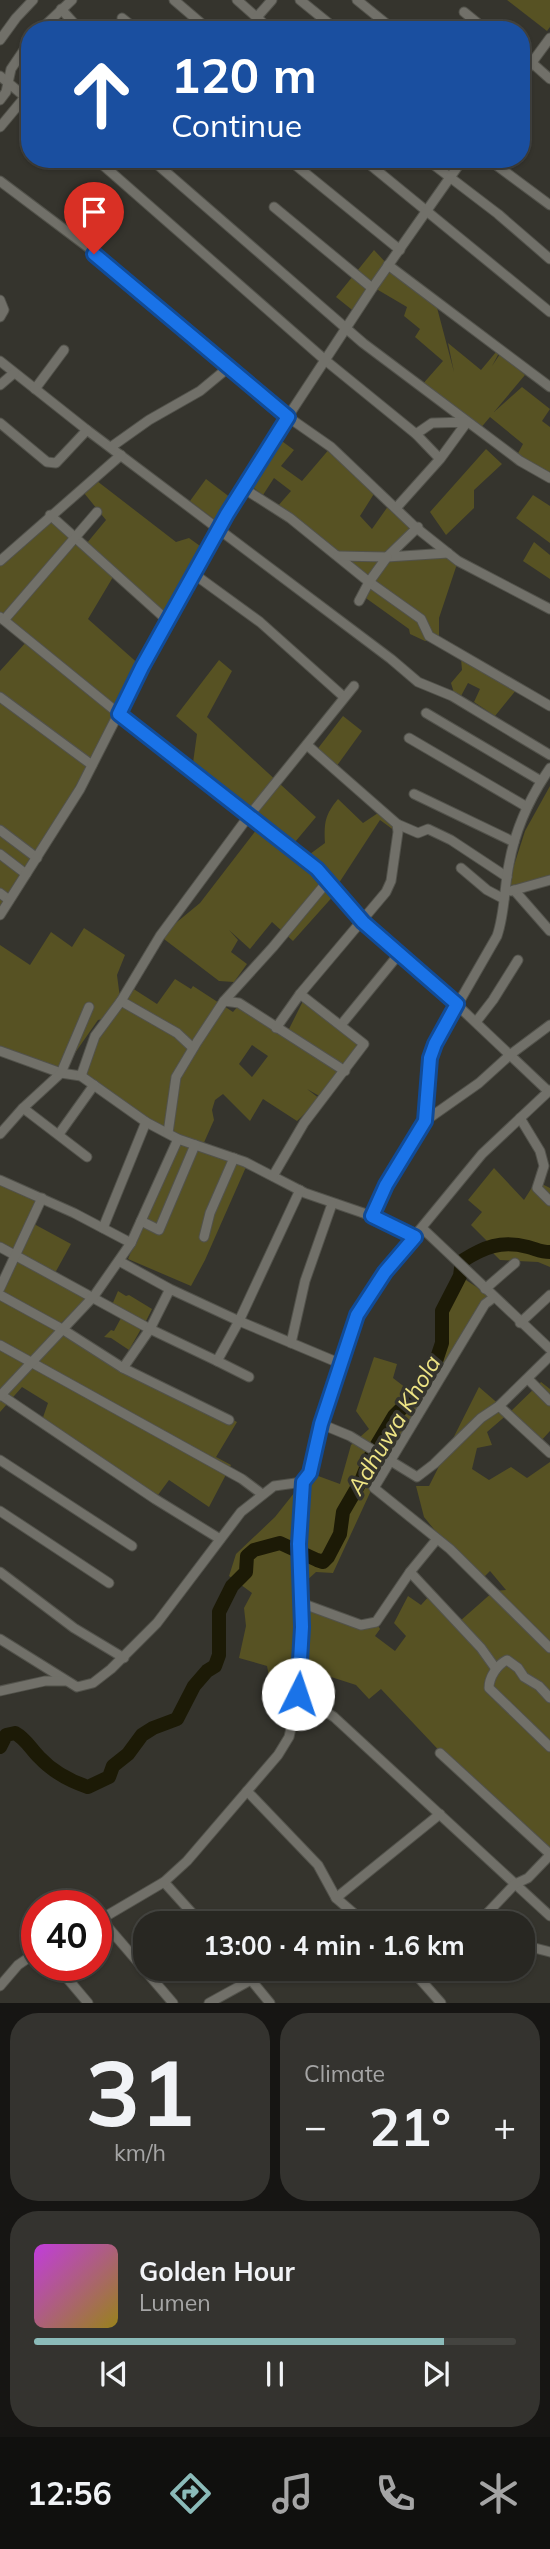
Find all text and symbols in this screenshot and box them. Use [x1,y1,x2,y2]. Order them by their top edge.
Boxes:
text: 120 m [171,44,317,105]
icon: ahead [56,49,147,140]
text: Continue [171,105,302,145]
pin [64,182,124,254]
icon: arrive [75,193,113,231]
water label: Adhuwa Khola [340,1350,447,1501]
position arrow [261,1657,335,1731]
speed limit sign: 40 [21,1890,112,1981]
text: 13:00 · 4 min · 1.6 km [203,1929,465,1962]
text: 31 [85,2035,195,2149]
text: Climate [304,2059,385,2088]
text: 21° [369,2094,451,2159]
text: − [304,2102,327,2150]
text: + [493,2102,516,2150]
text: km/h [114,2138,166,2167]
text: Golden Hour [139,2255,295,2288]
text: Lumen [139,2288,211,2317]
icon: previous [95,2355,133,2393]
icon: pause [256,2355,294,2393]
icon: next [417,2355,455,2393]
icon: directions [166,2469,215,2518]
icon: music [268,2469,317,2518]
icon: phone [371,2469,420,2518]
icon: climate [474,2469,523,2518]
text: 12:56 [27,2473,112,2513]

